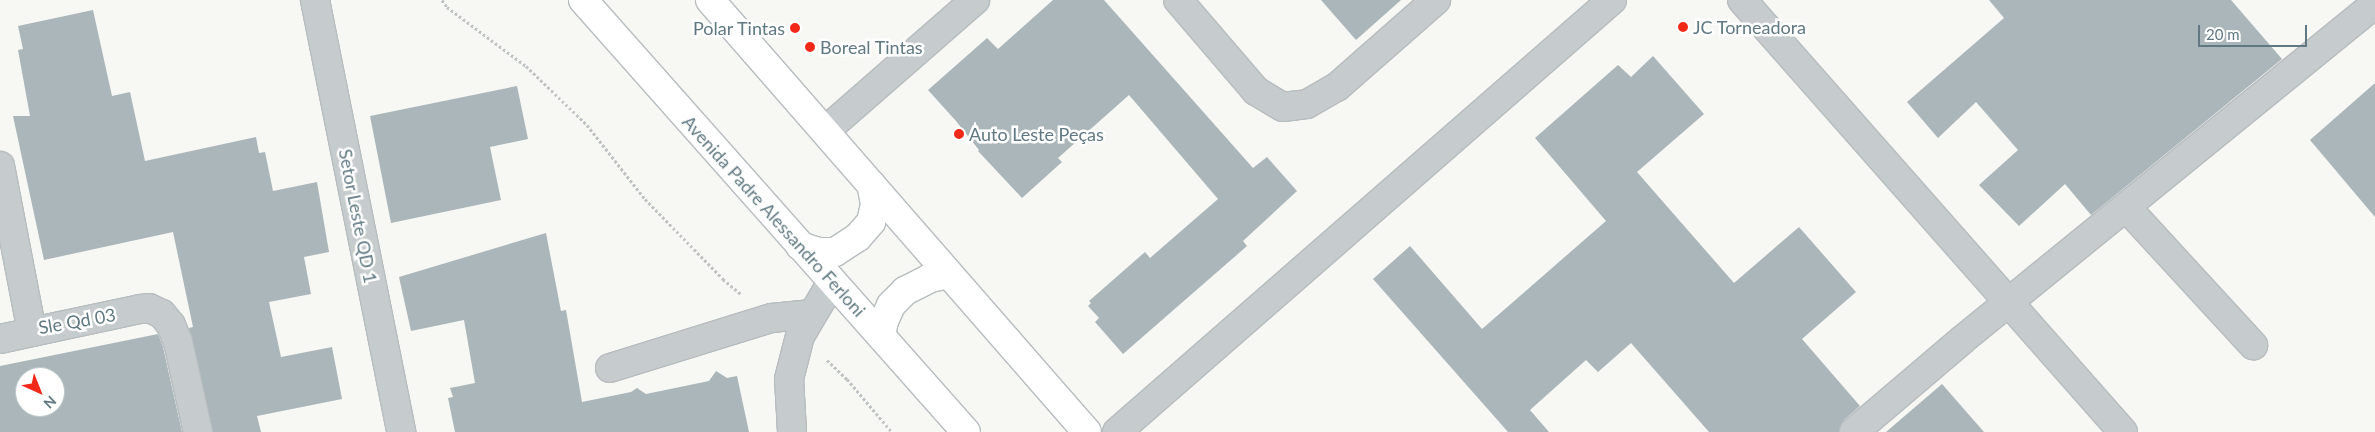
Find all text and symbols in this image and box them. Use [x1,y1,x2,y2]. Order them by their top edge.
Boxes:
scale bar [2200,15,2309,47]
place label: JC Torneadora [1693,16,1807,38]
place label: Polar Tintas [692,17,785,39]
marker: JC Torneadora [1677,21,1689,33]
marker: Polar Tintas [789,22,801,34]
text: 20 m [2206,25,2240,43]
place label: Boreal Tintas [820,36,923,58]
marker: Boreal Tintas [804,41,816,53]
street label: Avenida Padre Alessandro Ferloni [678,111,870,321]
place label: Auto Leste Peças [969,123,1104,145]
marker: Auto Leste Peças [953,128,965,140]
street label: Setor Leste QD 1 [334,147,382,285]
street label: Sle Qd 03 [37,304,117,338]
north arrow [15,367,65,417]
text: N [40,393,60,412]

